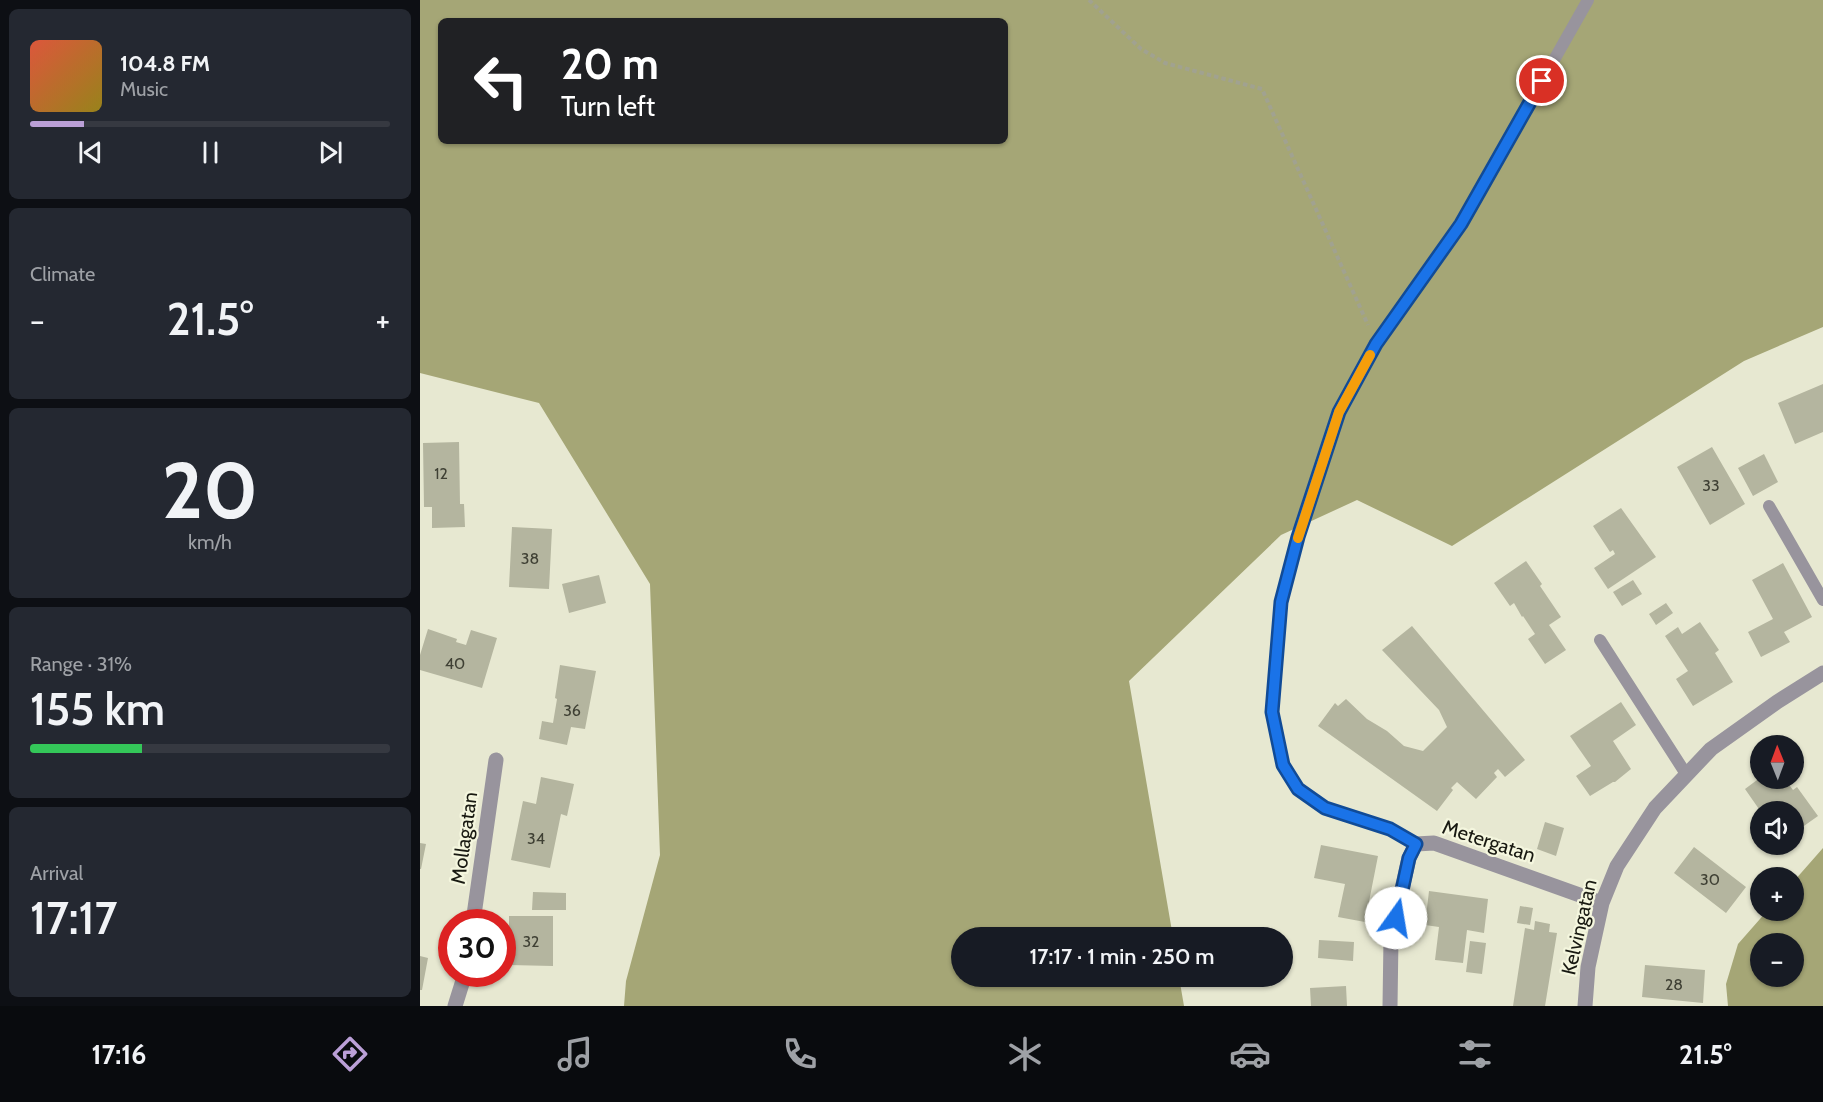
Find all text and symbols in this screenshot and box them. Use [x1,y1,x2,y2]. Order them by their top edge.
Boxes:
text: 20 m [561,38,659,90]
icon: left [462,42,540,120]
text: 104.8 FM [120,50,210,77]
pin [1516,55,1567,106]
icon: arrive [1525,64,1558,97]
text: Music [120,77,168,101]
text: Turn left [561,90,655,123]
icon: previous [74,136,107,169]
icon: pause [194,136,227,169]
icon: next [314,136,347,169]
text: Climate [30,262,95,286]
text: 21.5° [167,292,253,346]
text: − [30,300,45,340]
text: + [375,300,390,340]
text: 20 [162,443,258,538]
house number: 12 [434,464,448,483]
house number: 33 [1702,476,1720,495]
text: km/h [188,530,232,554]
house number: 38 [521,549,539,568]
text: Range · 31% [30,652,132,676]
house number: 40 [445,654,465,673]
text: 155 km [30,682,165,736]
house number: 36 [563,701,581,720]
north arrow [1750,735,1804,789]
map controls [1750,735,1804,987]
street label: Mollagatan [446,790,482,886]
button: sound [1750,801,1804,855]
street label: Metergatan [1440,815,1538,867]
house number: 34 [527,829,545,848]
text: Arrival [30,861,83,885]
button: + [1750,867,1804,921]
house number: 30 [1700,870,1720,889]
street label: Kelvingatan [1556,877,1602,977]
position arrow [1364,886,1428,950]
text: 17:17 [30,891,117,945]
speed limit sign: 30 [438,909,516,987]
house number: 32 [522,932,540,951]
button: − [1750,933,1804,987]
text: 17:17 · 1 min · 250 m [1030,943,1214,970]
house number: 28 [1665,975,1683,994]
icon: directions [329,1033,371,1075]
icon: music [554,1033,596,1075]
icon: phone [779,1033,821,1075]
icon: climate [1004,1033,1046,1075]
icon: car [1229,1033,1271,1075]
icon: filters [1454,1033,1496,1075]
text: 17:16 [91,1038,146,1071]
text: 21.5° [1679,1038,1731,1071]

